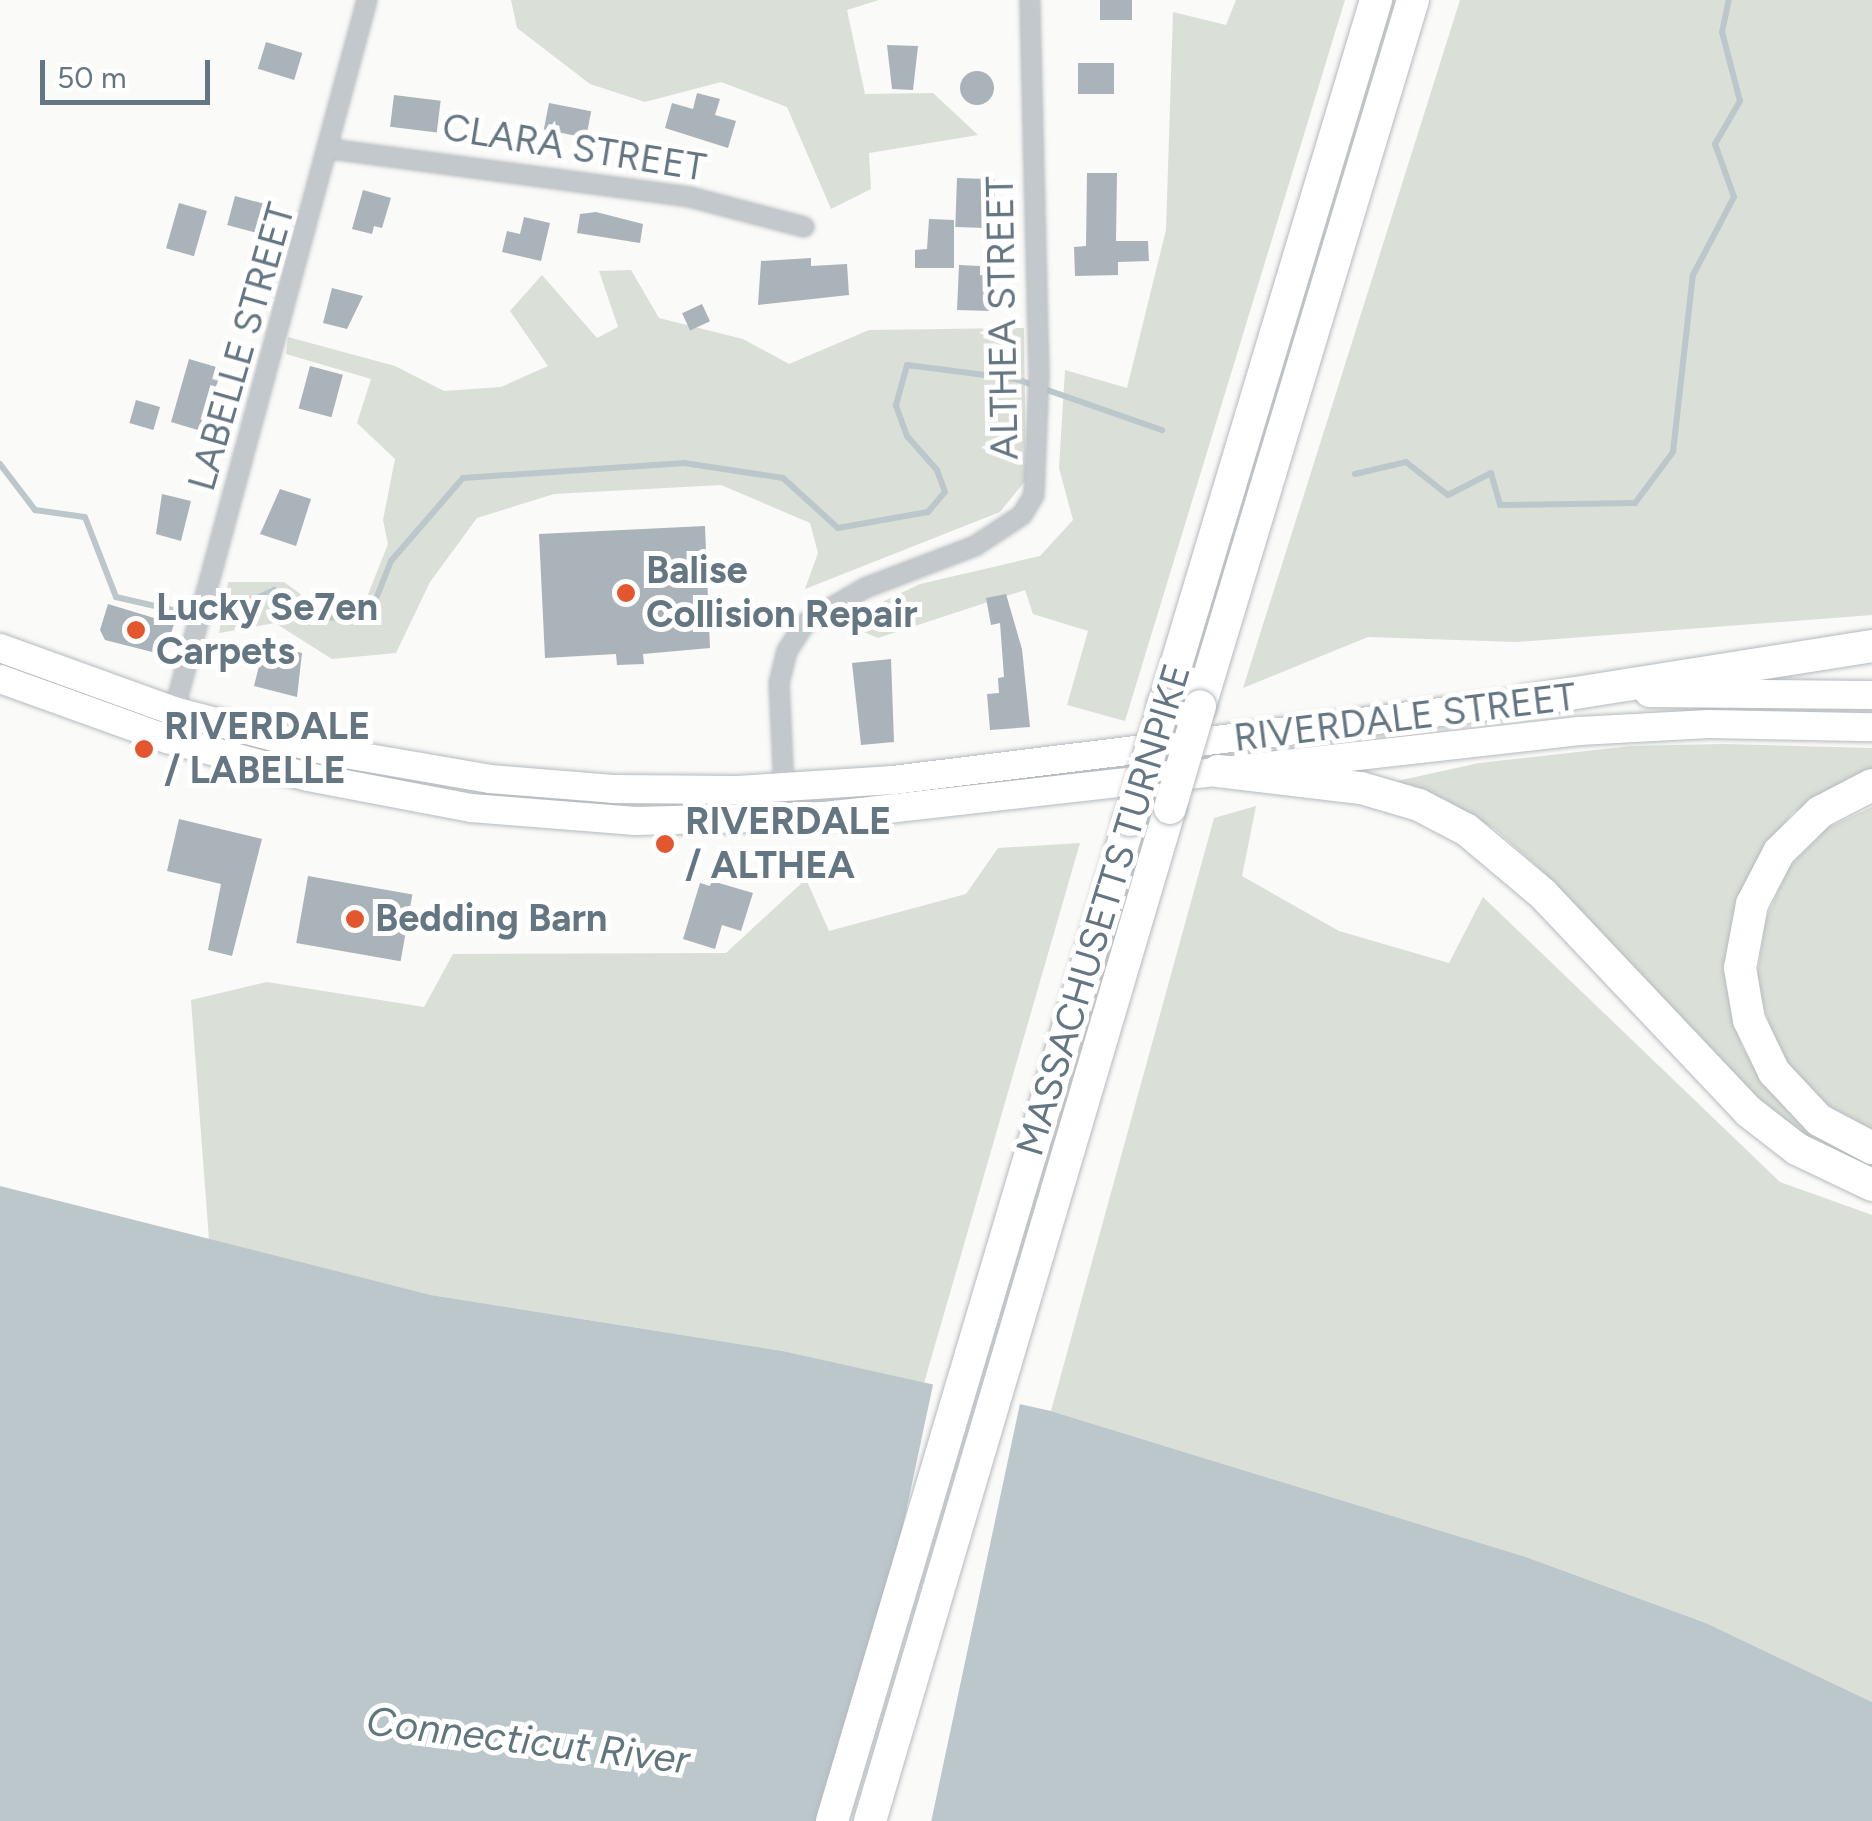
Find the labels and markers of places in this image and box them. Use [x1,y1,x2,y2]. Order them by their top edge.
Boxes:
place label: Balise Collision Repair [646,548,918,638]
marker: Balise Collision Repair [615,582,637,604]
place label: Lucky Se7en Carpets [156,585,378,674]
marker: Lucky Se7en Carpets [125,619,147,641]
place label: RIVERDALE / LABELLE [164,704,370,794]
marker: RIVERDALE / LABELLE [133,738,155,760]
place label: RIVERDALE / ALTHEA [685,799,891,888]
marker: RIVERDALE / ALTHEA [654,833,676,855]
place label: Bedding Barn [375,896,607,942]
marker: Bedding Barn [344,908,366,930]

